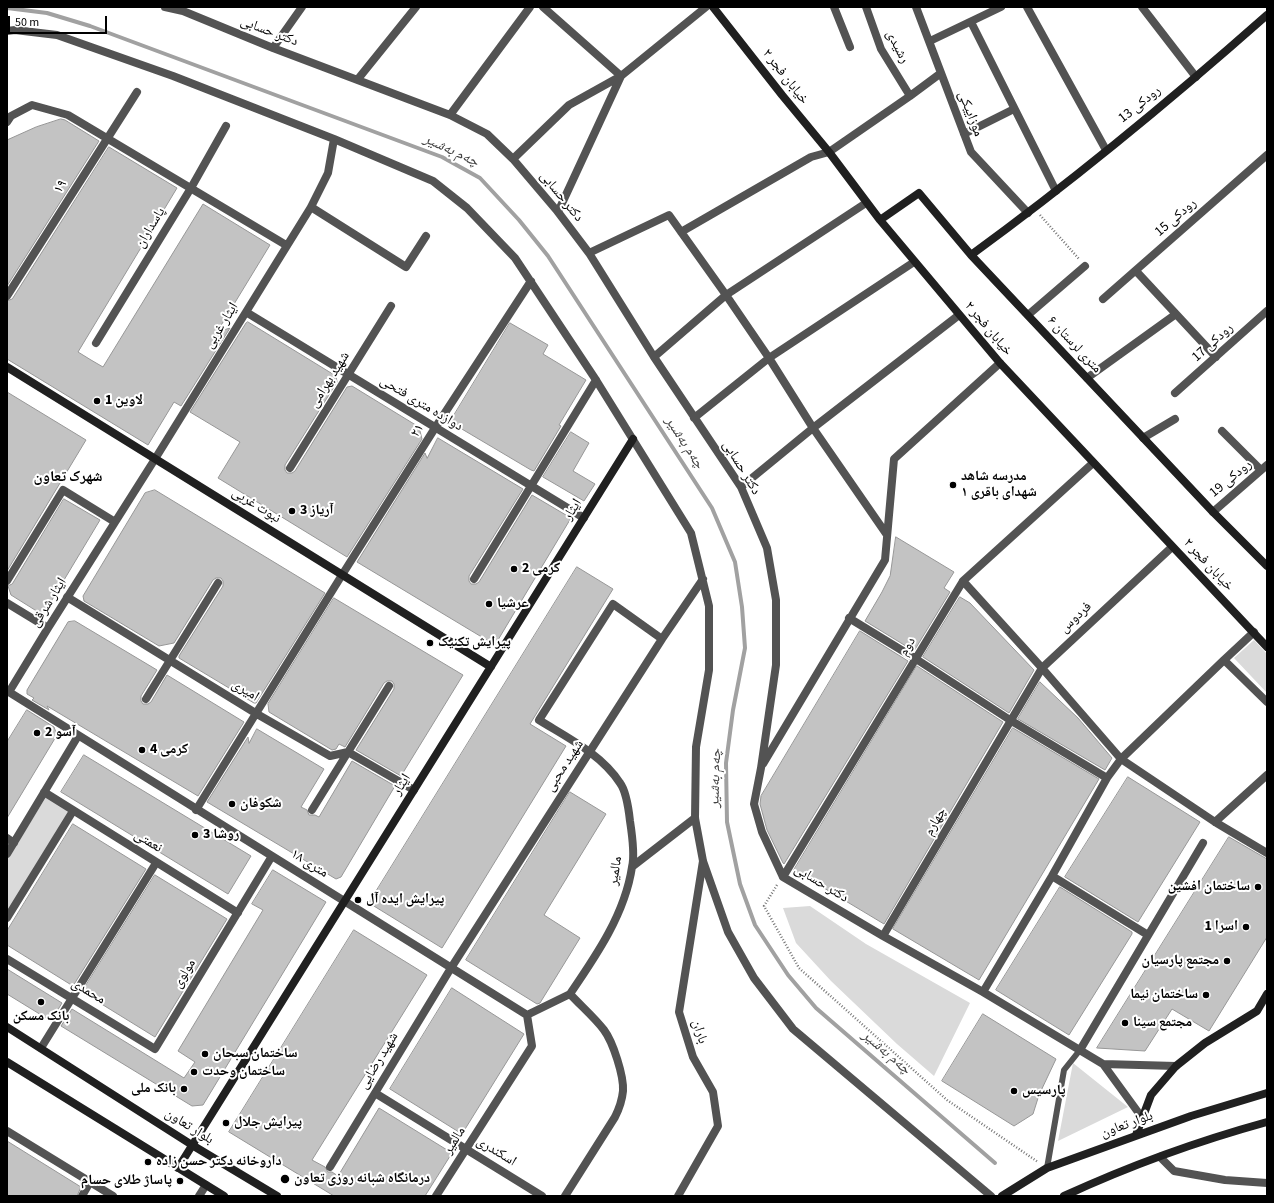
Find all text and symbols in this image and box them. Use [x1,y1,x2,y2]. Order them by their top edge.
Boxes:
scale bar [10,8,109,34]
street label: دکتر حسابی [238,13,300,51]
text: 50 m [15,14,39,31]
street label: رشیدی [882,28,912,66]
street label: خیابان فجر ۲ [758,46,812,108]
street label: رودکی 13 [1115,83,1165,127]
street label: موزاییکی [954,89,986,139]
water label: چەم بەشیر [421,130,481,172]
street label: دکتر حسابی [535,168,587,226]
street label: ۱۹ [51,177,71,197]
street label: رودکی 15 [1152,195,1200,241]
street label: پاسداران [132,205,170,251]
street label: خیابان فجر ۲ [960,298,1016,360]
street label: ایثار غربی [201,300,243,352]
street label: ۶ متری لرستان [1043,313,1105,377]
street label: رودکی 17 [1189,320,1237,366]
street label: شهید بهرامی [306,349,354,411]
street label: دوازده متری فتحی [376,373,466,435]
place label: لاوین 1 [105,393,143,409]
marker: لاوین 1 [92,396,102,406]
water label: چەم بەشیر [660,413,708,473]
street label: ۲۱ [408,421,428,441]
street label: دکتر حسابی [718,438,764,498]
street label: رودکی 19 [1206,457,1256,501]
district label: شهرک تعاون [33,469,103,487]
place label: مدرسه شاهد شهدای باقری ۱ [961,469,1037,502]
marker: مدرسه شاهد شهدای باقری ۱ [948,480,958,490]
street label: نبوت غربی [229,484,283,528]
street label: ایثار [560,496,586,524]
place label: آریاز 3 [300,503,334,519]
marker: آریاز 3 [287,506,297,516]
street label: خیابان فجر ۲ [1179,535,1237,595]
place label: کرمی 2 [522,561,560,577]
marker: کرمی 2 [509,564,519,574]
street label: ایثار شرقی [27,575,71,631]
place label: عرشیا [497,596,529,612]
marker: عرشیا [484,599,494,609]
street label: فردوس [1056,599,1096,637]
street label: دوم [896,634,920,660]
place label: پیرایش تکنیک [438,635,511,651]
marker: پیرایش تکنیک [425,638,435,648]
street label: امیری [228,676,262,706]
place label: آسو 2 [45,725,76,741]
marker: آسو 2 [32,728,42,738]
street label: شهید محبی [542,737,588,795]
place label: کرمی 4 [150,742,188,758]
marker: کرمی 4 [137,745,147,755]
water label: چەم بەشیر [706,748,726,808]
street label: ایثار [389,771,415,799]
place label: شکوفان [240,796,282,812]
marker: شکوفان [227,799,237,809]
street label: چهارم [921,805,951,839]
street label: نعمتی [131,827,165,857]
place label: روشا 3 [203,827,239,843]
marker: روشا 3 [190,830,200,840]
street label: ۱۸ متری [287,846,331,882]
street label: مالمیر [605,855,627,887]
street label: دکتر حسابی [791,861,851,907]
place label: ساختمان افشین [1168,879,1250,895]
marker: ساختمان افشین [1253,882,1263,892]
place label: پیرایش ایده آل [366,892,444,908]
marker: پیرایش ایده آل [353,895,363,905]
place label: اسرا 1 [1205,919,1238,935]
marker: اسرا 1 [1241,922,1251,932]
place label: مجتمع پارسیان [1141,953,1219,969]
street label: مولوی [170,956,200,992]
marker: مجتمع پارسیان [1222,956,1232,966]
street label: محمدی [68,975,108,1009]
place label: ساختمان نیما [1130,987,1198,1003]
marker: ساختمان نیما [1201,990,1211,1000]
marker: بانک مسکن [36,997,46,1007]
place label: بانک مسکن [13,1009,69,1025]
place label: مجتمع سینا [1133,1015,1192,1031]
street label: باران [687,1018,711,1046]
marker: مجتمع سینا [1120,1018,1130,1028]
water label: چەم بەشیر [858,1027,914,1079]
street label: شهید رضایی [355,1030,403,1092]
place label: ساختمان سبحان [213,1046,298,1062]
marker: ساختمان سبحان [200,1049,210,1059]
place label: ساختمان وحدت [202,1064,285,1080]
marker: ساختمان وحدت [189,1067,199,1077]
place label: بانک ملی [131,1081,176,1097]
place label: پارسیس [1022,1083,1065,1099]
marker: بانک ملی [179,1084,189,1094]
marker: پارسیس [1009,1086,1019,1096]
street label: بلوار تعاون [162,1105,216,1149]
street label: بلوار تعاون [1099,1108,1155,1142]
place label: پیرایش جلال [234,1115,302,1131]
marker: پیرایش جلال [221,1118,231,1128]
street label: مالمیر [440,1124,470,1158]
street label: اسکندری [473,1134,519,1170]
place label: داروخانه دکتر حسن زاده [156,1154,282,1170]
marker: داروخانه دکتر حسن زاده [143,1157,153,1167]
place label: درمانگاه شبانه روزی تعاون [294,1171,430,1187]
place label: پاساژ طلای حسام [81,1173,172,1189]
marker: درمانگاه شبانه روزی تعاون [279,1173,291,1185]
marker: پاساژ طلای حسام [175,1176,185,1186]

